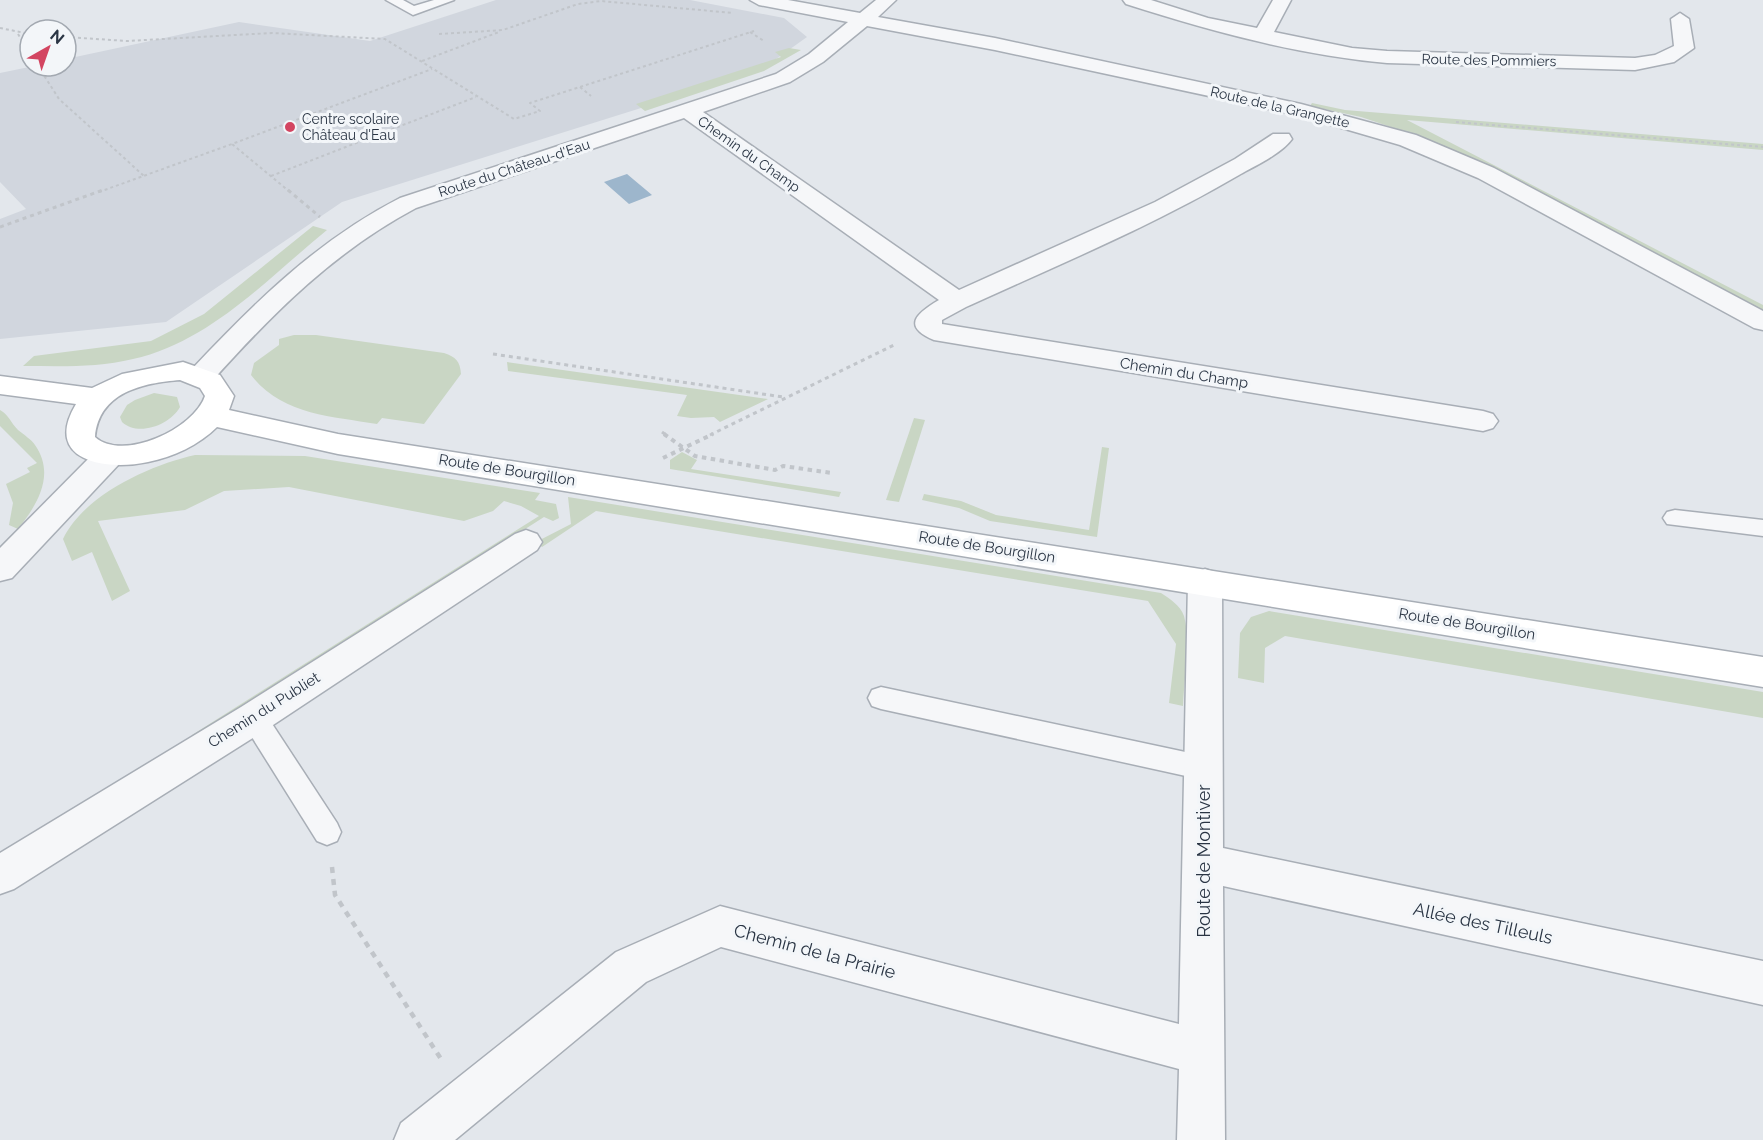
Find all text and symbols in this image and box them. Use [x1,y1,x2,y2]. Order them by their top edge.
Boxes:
north arrow [18,18,78,78]
text: N [47,26,68,48]
street label: Route des Pommiers [1421,51,1557,69]
street label: Route de la Grangette [1209,83,1351,131]
place label: Centre scolaire Château d'Eau [302,111,399,143]
street label: Chemin du Champ [695,113,803,195]
marker: Centre scolaire Château d'Eau [283,120,297,134]
street label: Route du Château-d'Eau [436,136,592,200]
street label: Chemin du Champ [1119,354,1249,392]
street label: Route de Bourgillon [437,450,577,490]
street label: Route de Bourgillon [917,527,1057,567]
street label: Route de Bourgillon [1397,604,1537,644]
street label: Chemin du Publiet [205,668,323,752]
street label: Route de Montiver [1193,784,1214,938]
street label: Allée des Tilleuls [1411,898,1555,948]
street label: Chemin de la Prairie [732,919,899,983]

